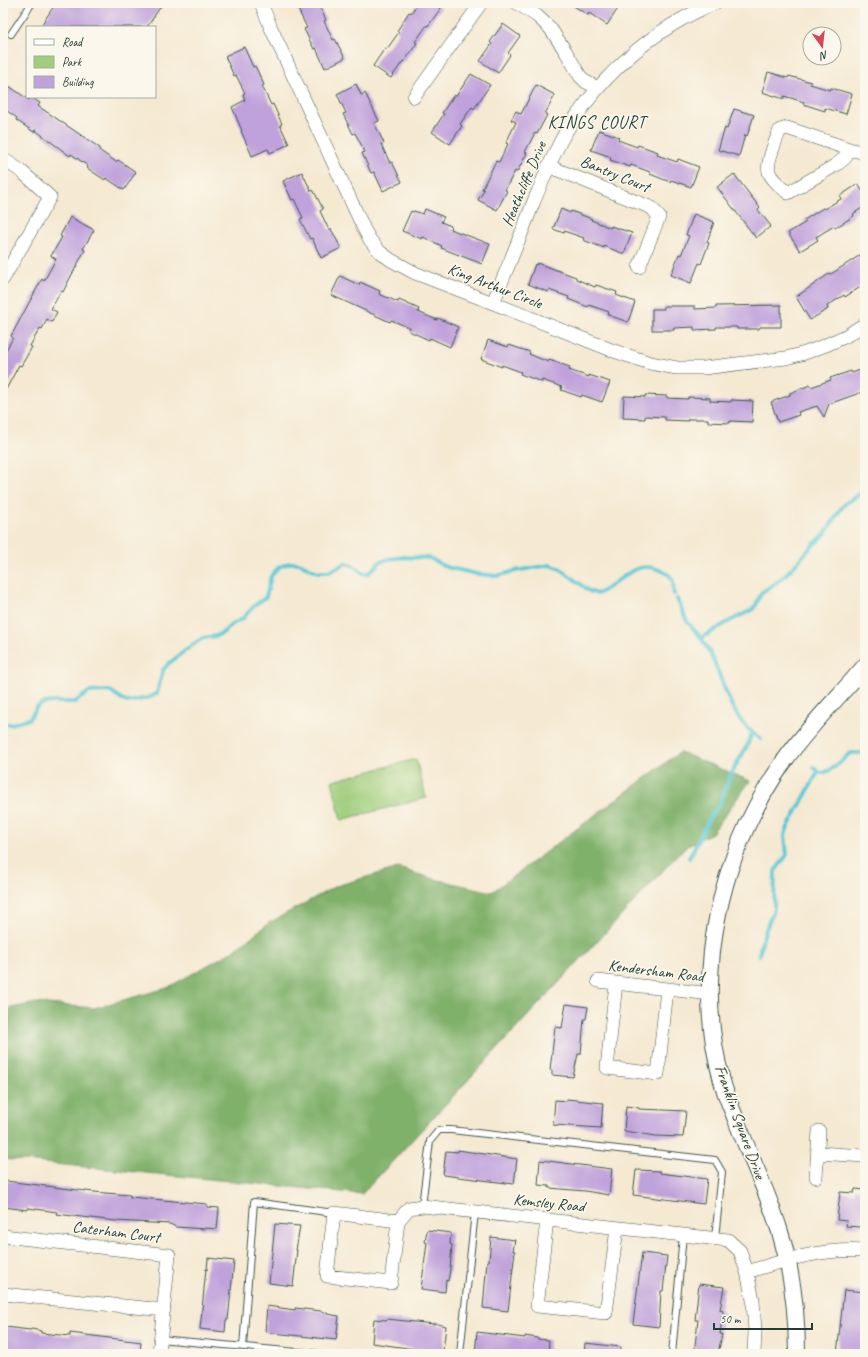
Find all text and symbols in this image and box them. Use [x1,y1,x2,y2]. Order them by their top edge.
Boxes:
legend [26,26,156,98]
north arrow [802,26,842,66]
text: Road [62,34,84,50]
text: N [817,48,830,64]
text: Park [62,54,83,70]
text: Building [62,74,94,90]
district label: KINGS COURT [548,112,649,133]
street label: Heathcliffe Drive [497,137,552,230]
street label: Bantry Court [577,151,655,198]
street label: King Arthur Circle [445,259,547,314]
street label: Kendersham Road [607,955,707,987]
street label: Franklin Square Drive [710,1062,770,1183]
street label: Kemsley Road [512,1189,588,1217]
street label: Caterham Court [71,1217,163,1248]
scale bar [714,1305,812,1331]
text: 50 m [720,1311,742,1327]

